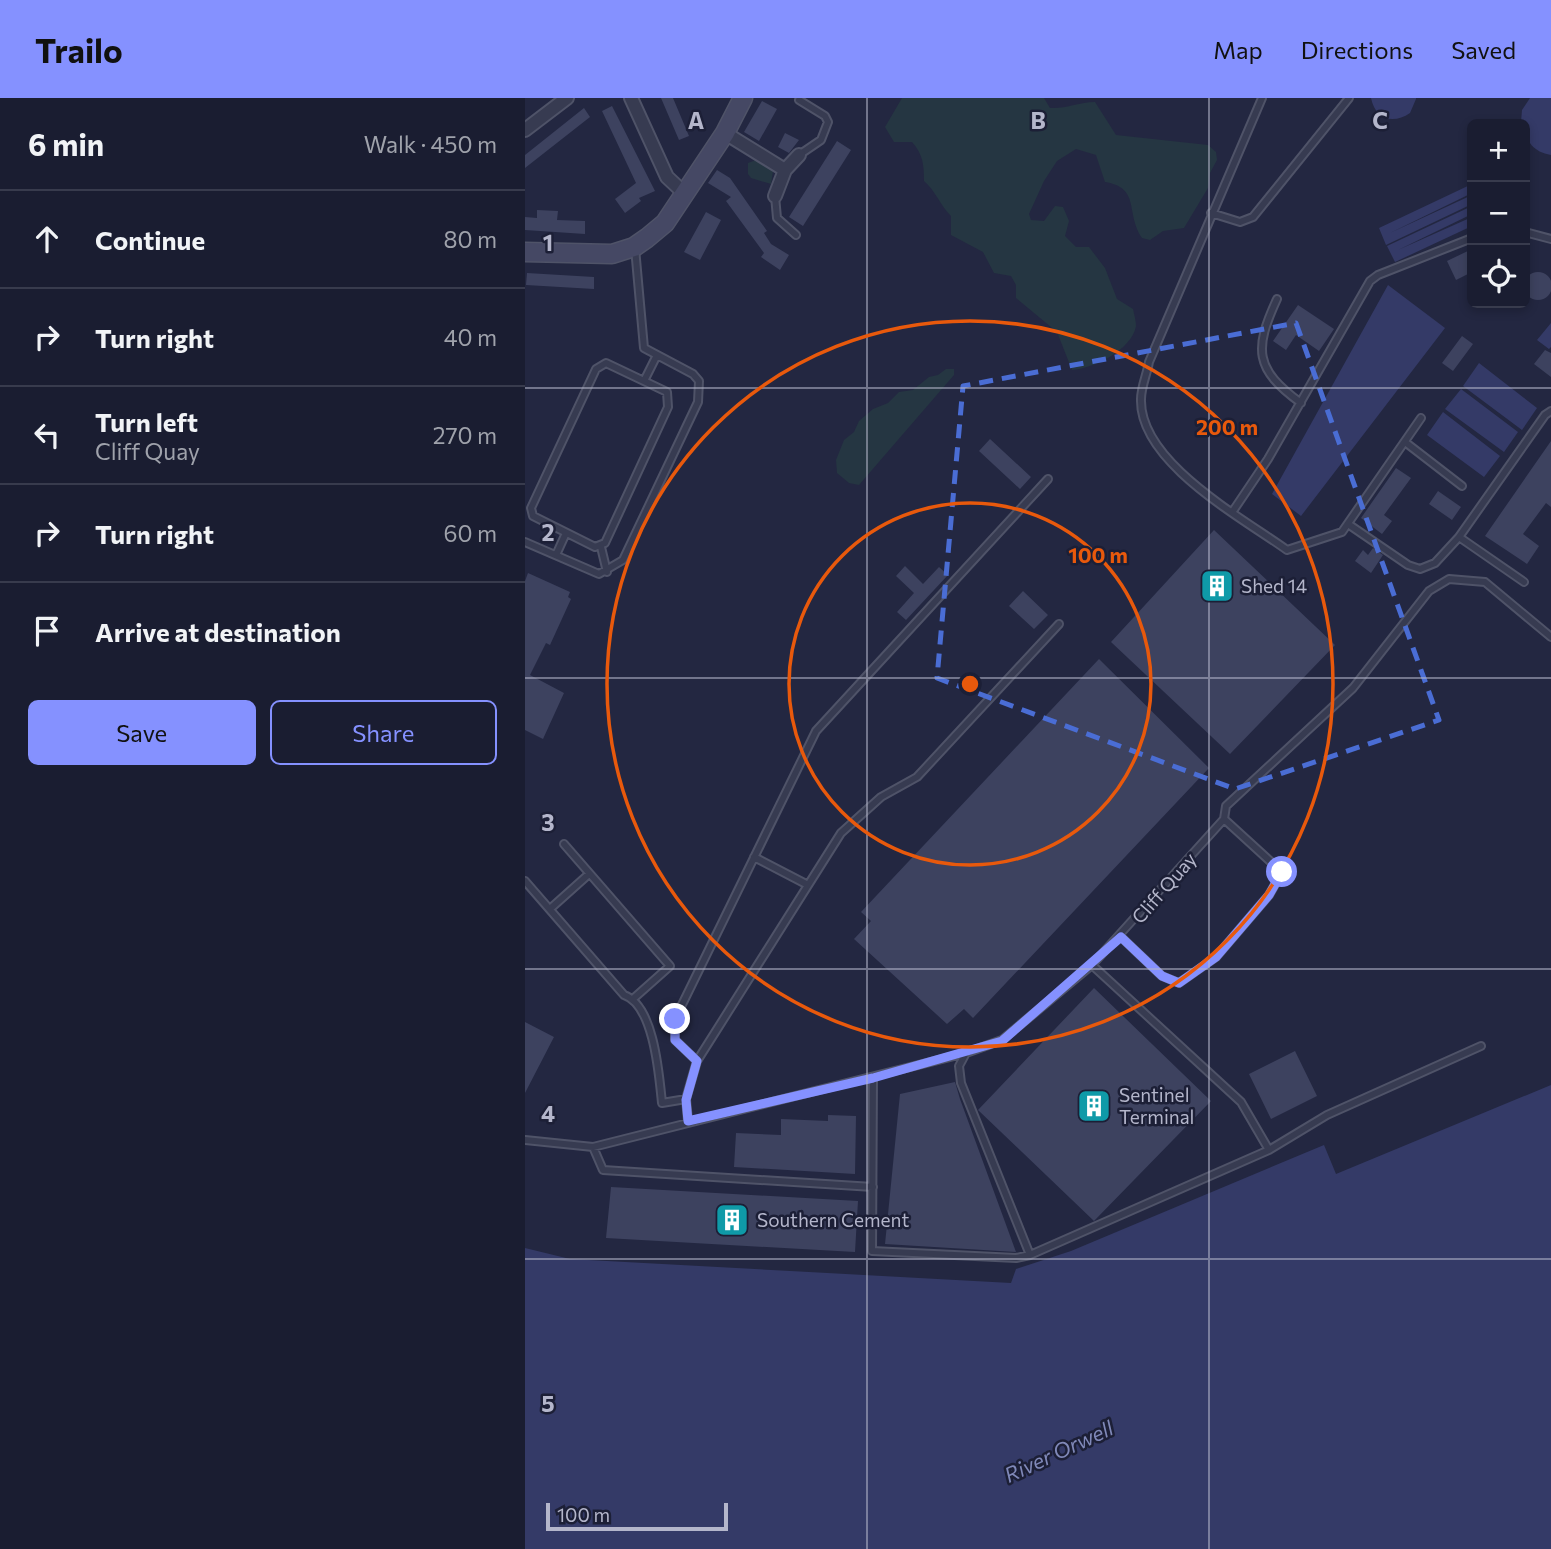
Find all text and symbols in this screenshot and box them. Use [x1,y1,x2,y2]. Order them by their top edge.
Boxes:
text: Trailo [35,29,123,70]
text: Map [1213,35,1263,64]
text: Directions [1301,35,1413,64]
text: Saved [1451,35,1516,64]
text: A [688,106,705,134]
text: B [1030,106,1046,134]
text: C [1372,106,1388,134]
map controls [1467,119,1530,308]
button: + [1467,119,1530,182]
text: 6 min [28,125,104,162]
text: Walk · 450 m [364,130,497,158]
button: − [1467,182,1530,245]
icon: ahead [28,220,66,258]
text: Continue [95,224,205,255]
text: 80 m [444,225,497,253]
text: 1 [543,228,553,256]
button: locate [1467,245,1530,308]
icon: right [28,318,66,356]
text: Turn right [95,322,214,353]
text: 40 m [444,323,497,351]
text: Turn left [95,406,198,437]
text: 200 m [1196,414,1258,439]
icon: left [28,416,66,454]
text: 270 m [433,421,497,449]
text: Cliff Quay [95,437,200,465]
icon: right [28,514,66,552]
text: Turn right [95,518,214,549]
text: 2 [541,518,555,546]
text: 60 m [444,519,497,547]
text: 100 m [1068,542,1128,567]
building icon: Shed 14 [1198,567,1236,605]
place label: Shed 14 [1241,574,1307,597]
icon: arrive [28,612,66,650]
text: Arrive at destination [95,616,341,647]
centre of rings [958,672,982,696]
button: Save [28,700,256,765]
button: Share [270,700,497,765]
text: 3 [541,808,555,836]
street label: Cliff Quay [1127,847,1201,928]
route start [1266,856,1297,887]
route end [659,1003,690,1034]
place label: Sentinel Terminal [1119,1083,1194,1128]
building icon: Sentinel Terminal [1075,1087,1113,1125]
text: 4 [541,1099,555,1127]
building icon: Southern Cement [713,1201,751,1239]
place label: Southern Cement [757,1208,909,1231]
text: 5 [541,1389,555,1417]
water label: River Orwell [1000,1414,1117,1487]
scale bar [546,1500,728,1532]
text: 100 m [557,1503,610,1526]

